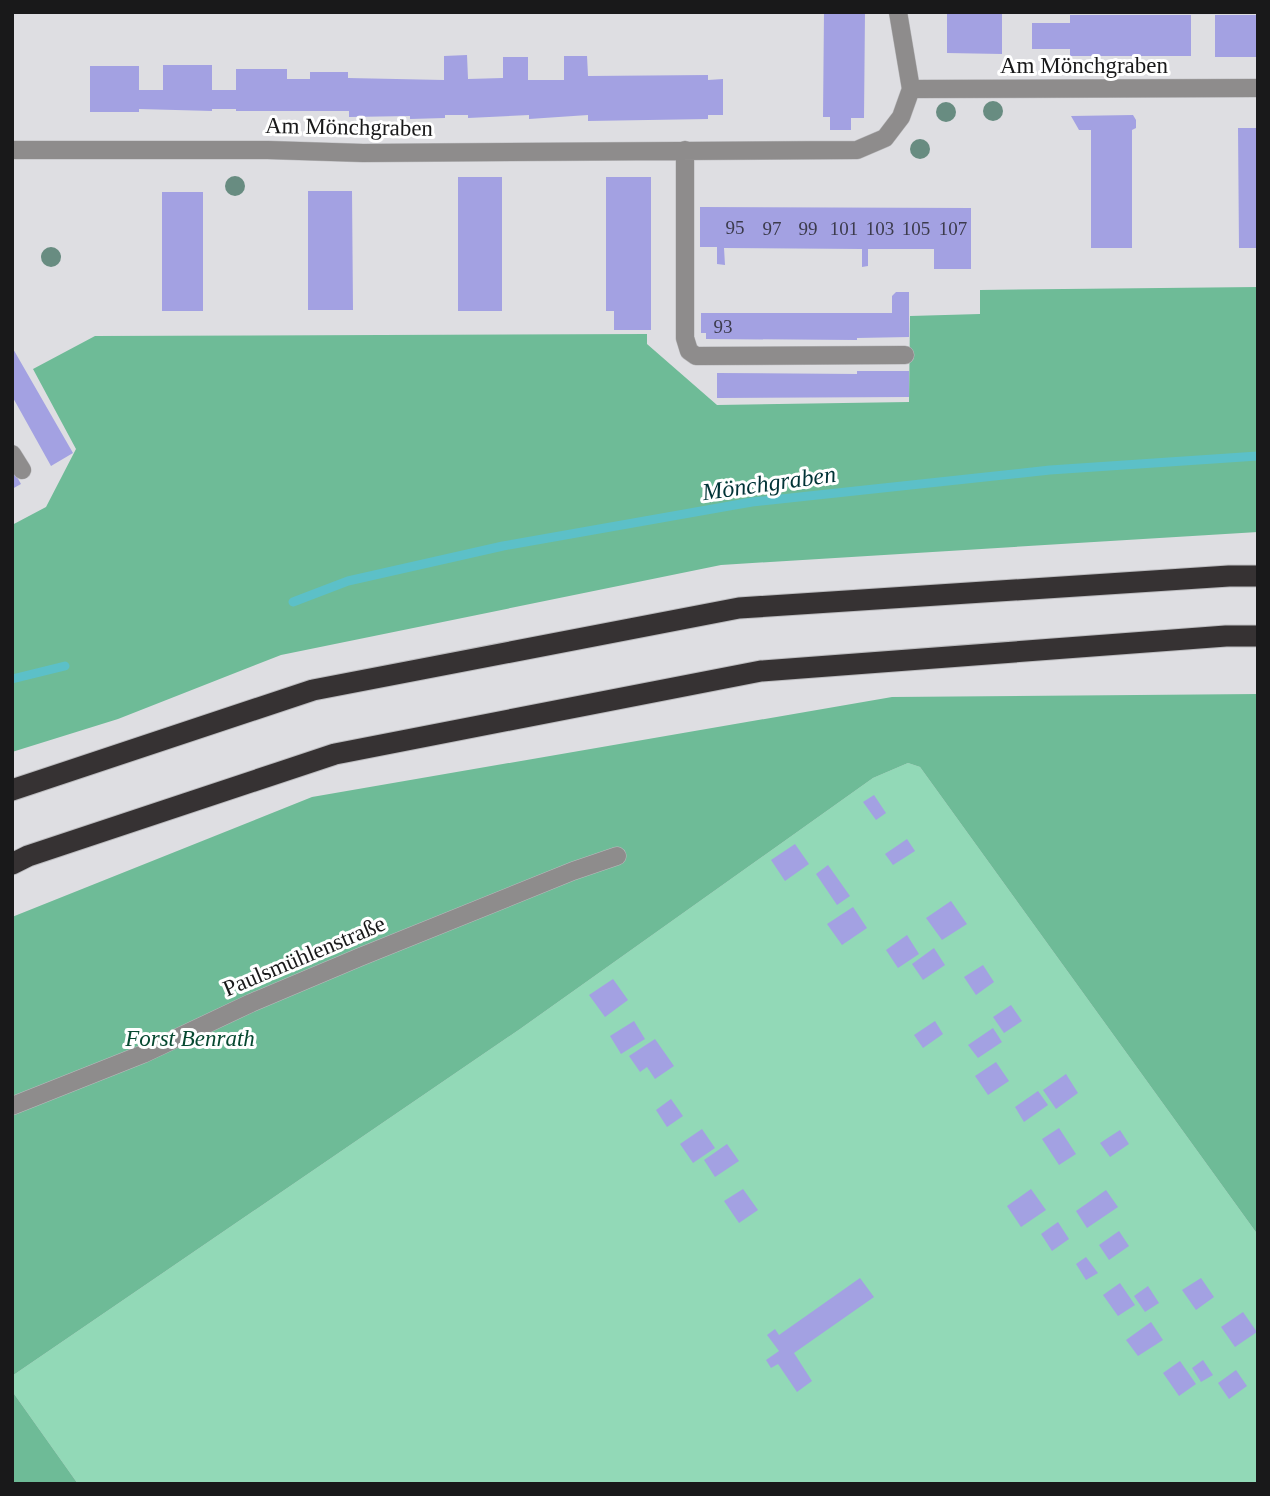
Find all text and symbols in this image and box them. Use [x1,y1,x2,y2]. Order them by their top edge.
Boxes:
street label: Am Mönchgraben [1000,53,1168,78]
street label: Am Mönchgraben [265,113,434,141]
house number: 95 [726,217,745,238]
house number: 97 [763,218,782,239]
house number: 99 [799,218,818,239]
house number: 101 [830,218,858,239]
house number: 103 [866,218,894,239]
house number: 105 [902,218,930,239]
house number: 107 [939,218,967,239]
house number: 93 [714,316,733,337]
water label: Mönchgraben [700,461,837,505]
street label: Paulsmühlenstraße [219,911,389,1001]
park label: Forst Benrath [124,1026,255,1051]

